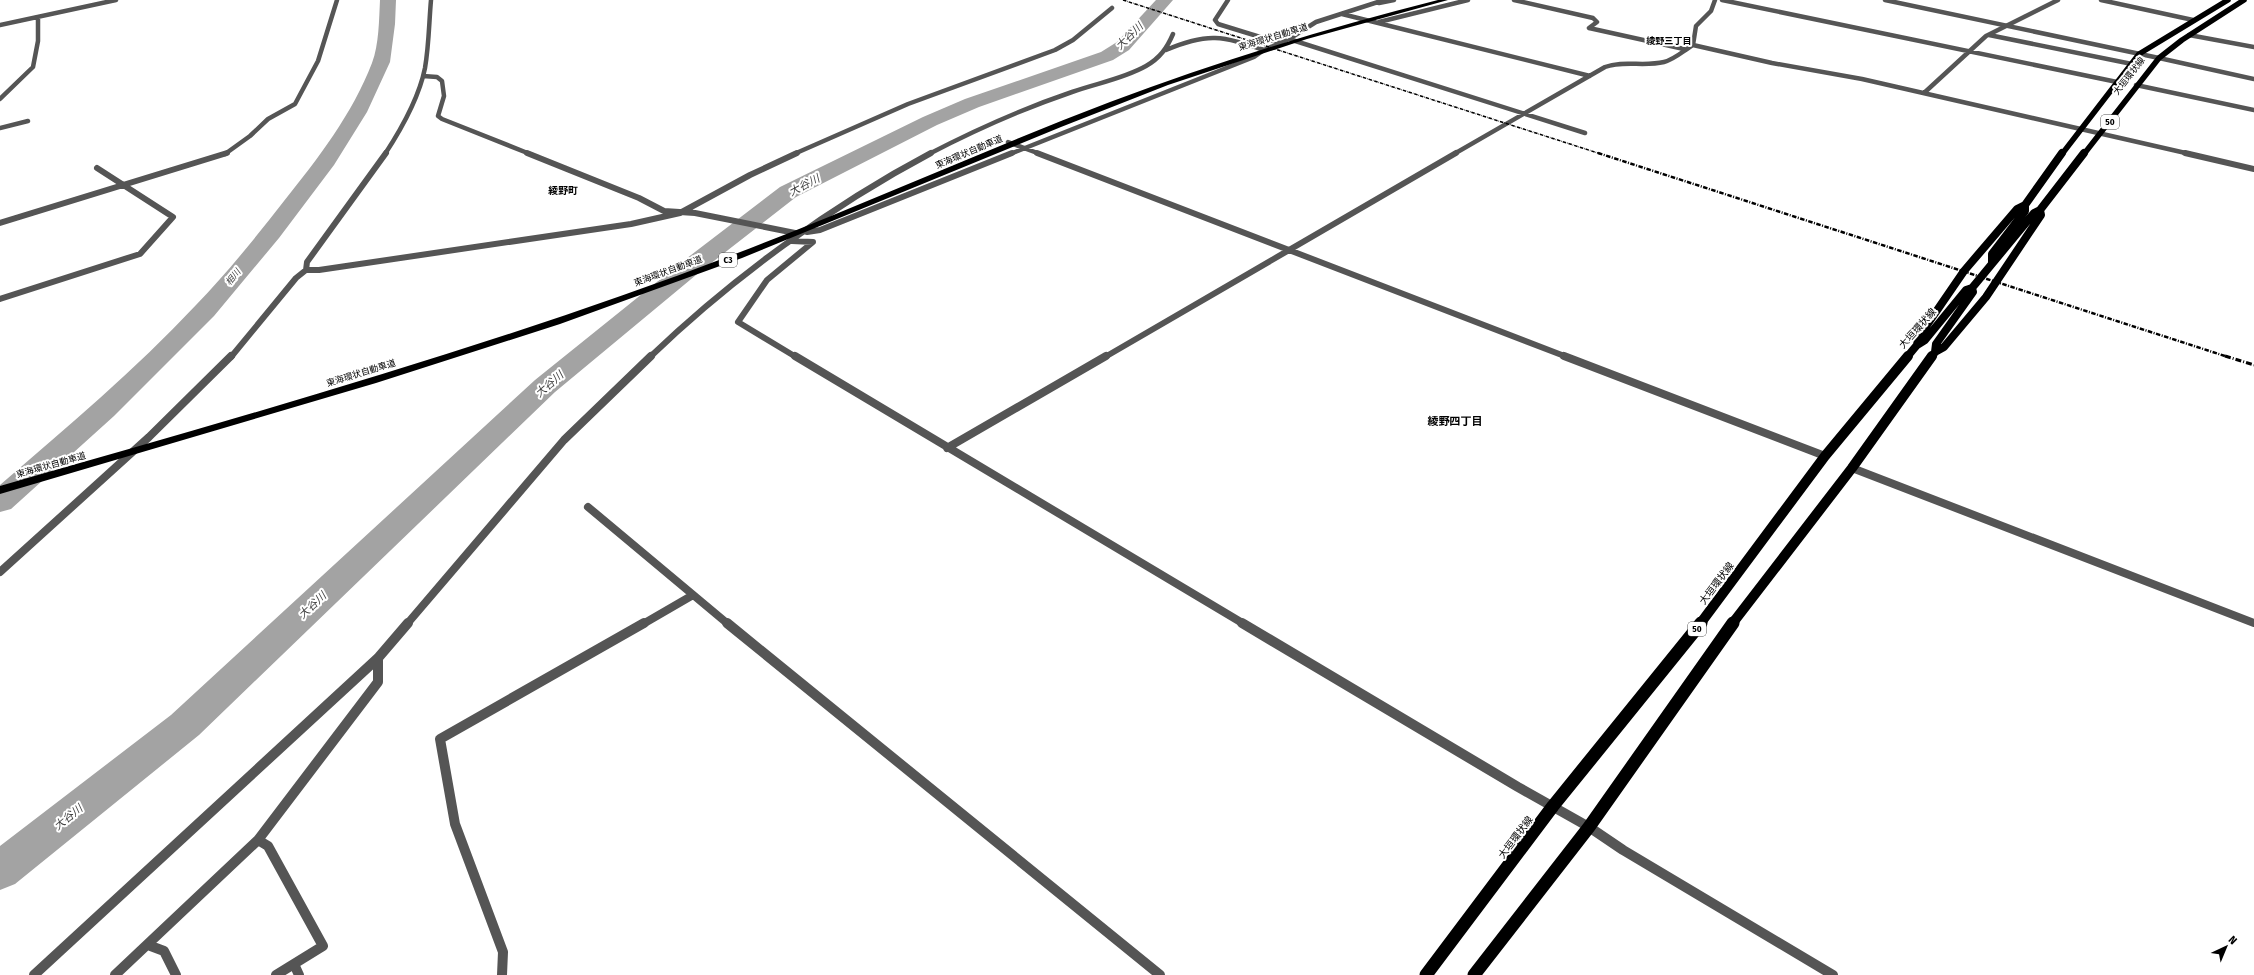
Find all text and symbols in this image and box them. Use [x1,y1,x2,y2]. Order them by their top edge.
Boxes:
water label: 大谷川 [1113,20,1146,52]
street label: 東海環状自動車道 [1237,21,1309,52]
district label: 綾野三丁目 [1645,36,1692,46]
street label: 大垣環状線 [2110,54,2147,97]
road number: 50 [2101,115,2119,129]
street label: 東海環状自動車道 [934,132,1004,171]
water label: 大谷川 [787,171,823,199]
district label: 綾野町 [548,185,578,197]
street label: 東海環状自動車道 [632,253,704,288]
road number: C3 [719,253,737,267]
water label: 相川 [223,266,243,287]
street label: 大垣環状線 [1897,306,1939,351]
street label: 東海環状自動車道 [325,357,397,388]
water label: 大谷川 [533,368,567,400]
district label: 綾野四丁目 [1428,415,1483,428]
street label: 東海環状自動車道 [15,449,87,480]
street label: 大垣環状線 [1697,560,1737,607]
water label: 大谷川 [296,589,330,621]
road number: 50 [1688,622,1706,636]
water label: 大谷川 [51,801,86,833]
street label: 大垣環状線 [1496,814,1536,861]
north arrow [2206,927,2246,967]
text: N [2226,933,2239,947]

